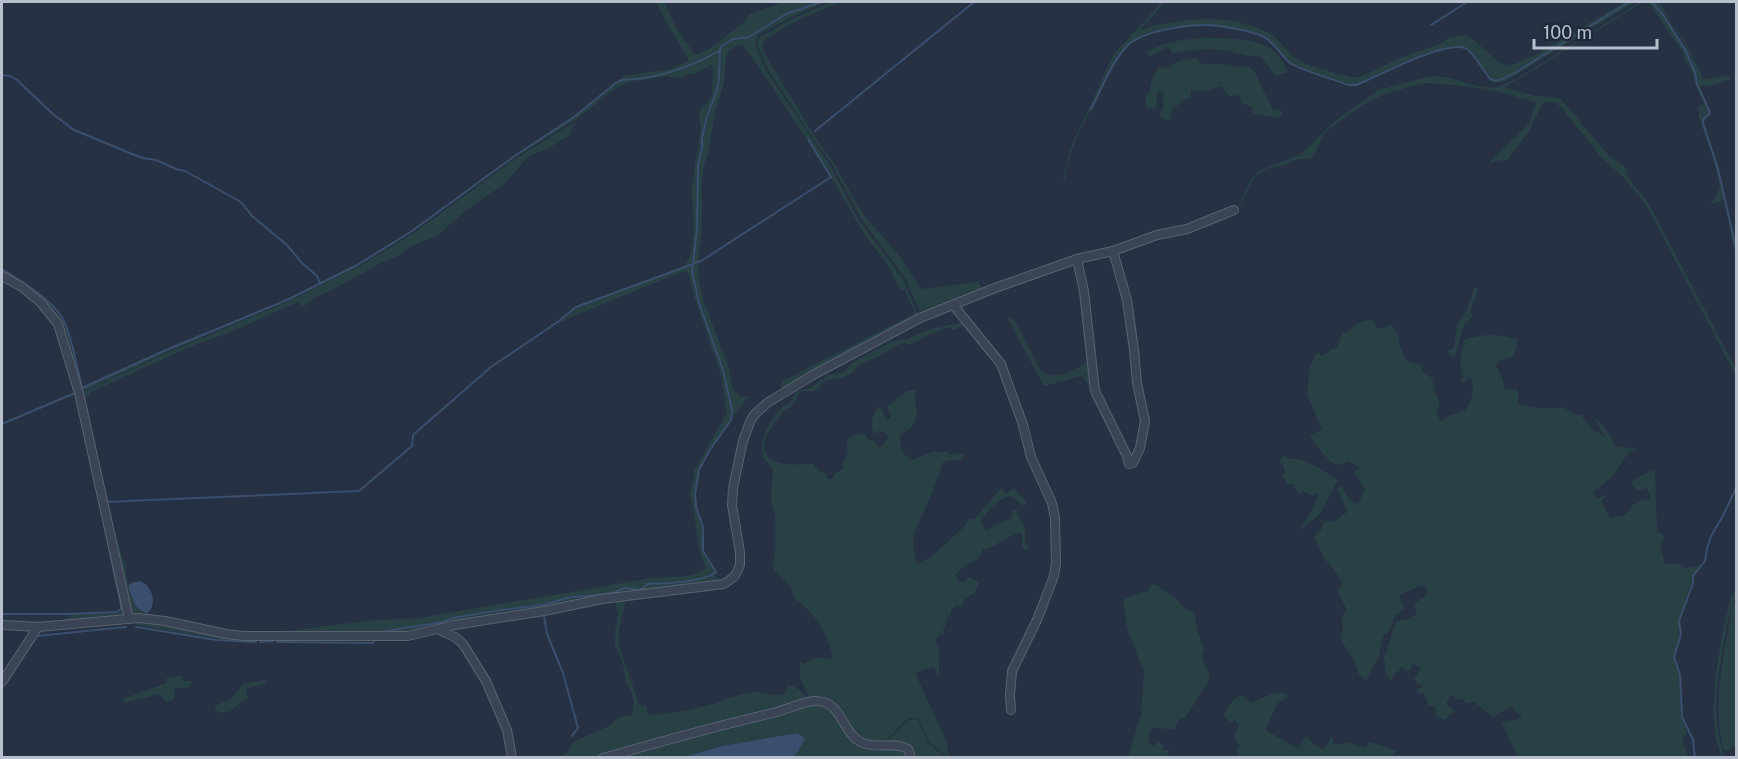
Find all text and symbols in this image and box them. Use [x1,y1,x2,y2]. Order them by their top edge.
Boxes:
scale bar [1534,12,1657,50]
text: 100 m [1543,22,1592,43]

